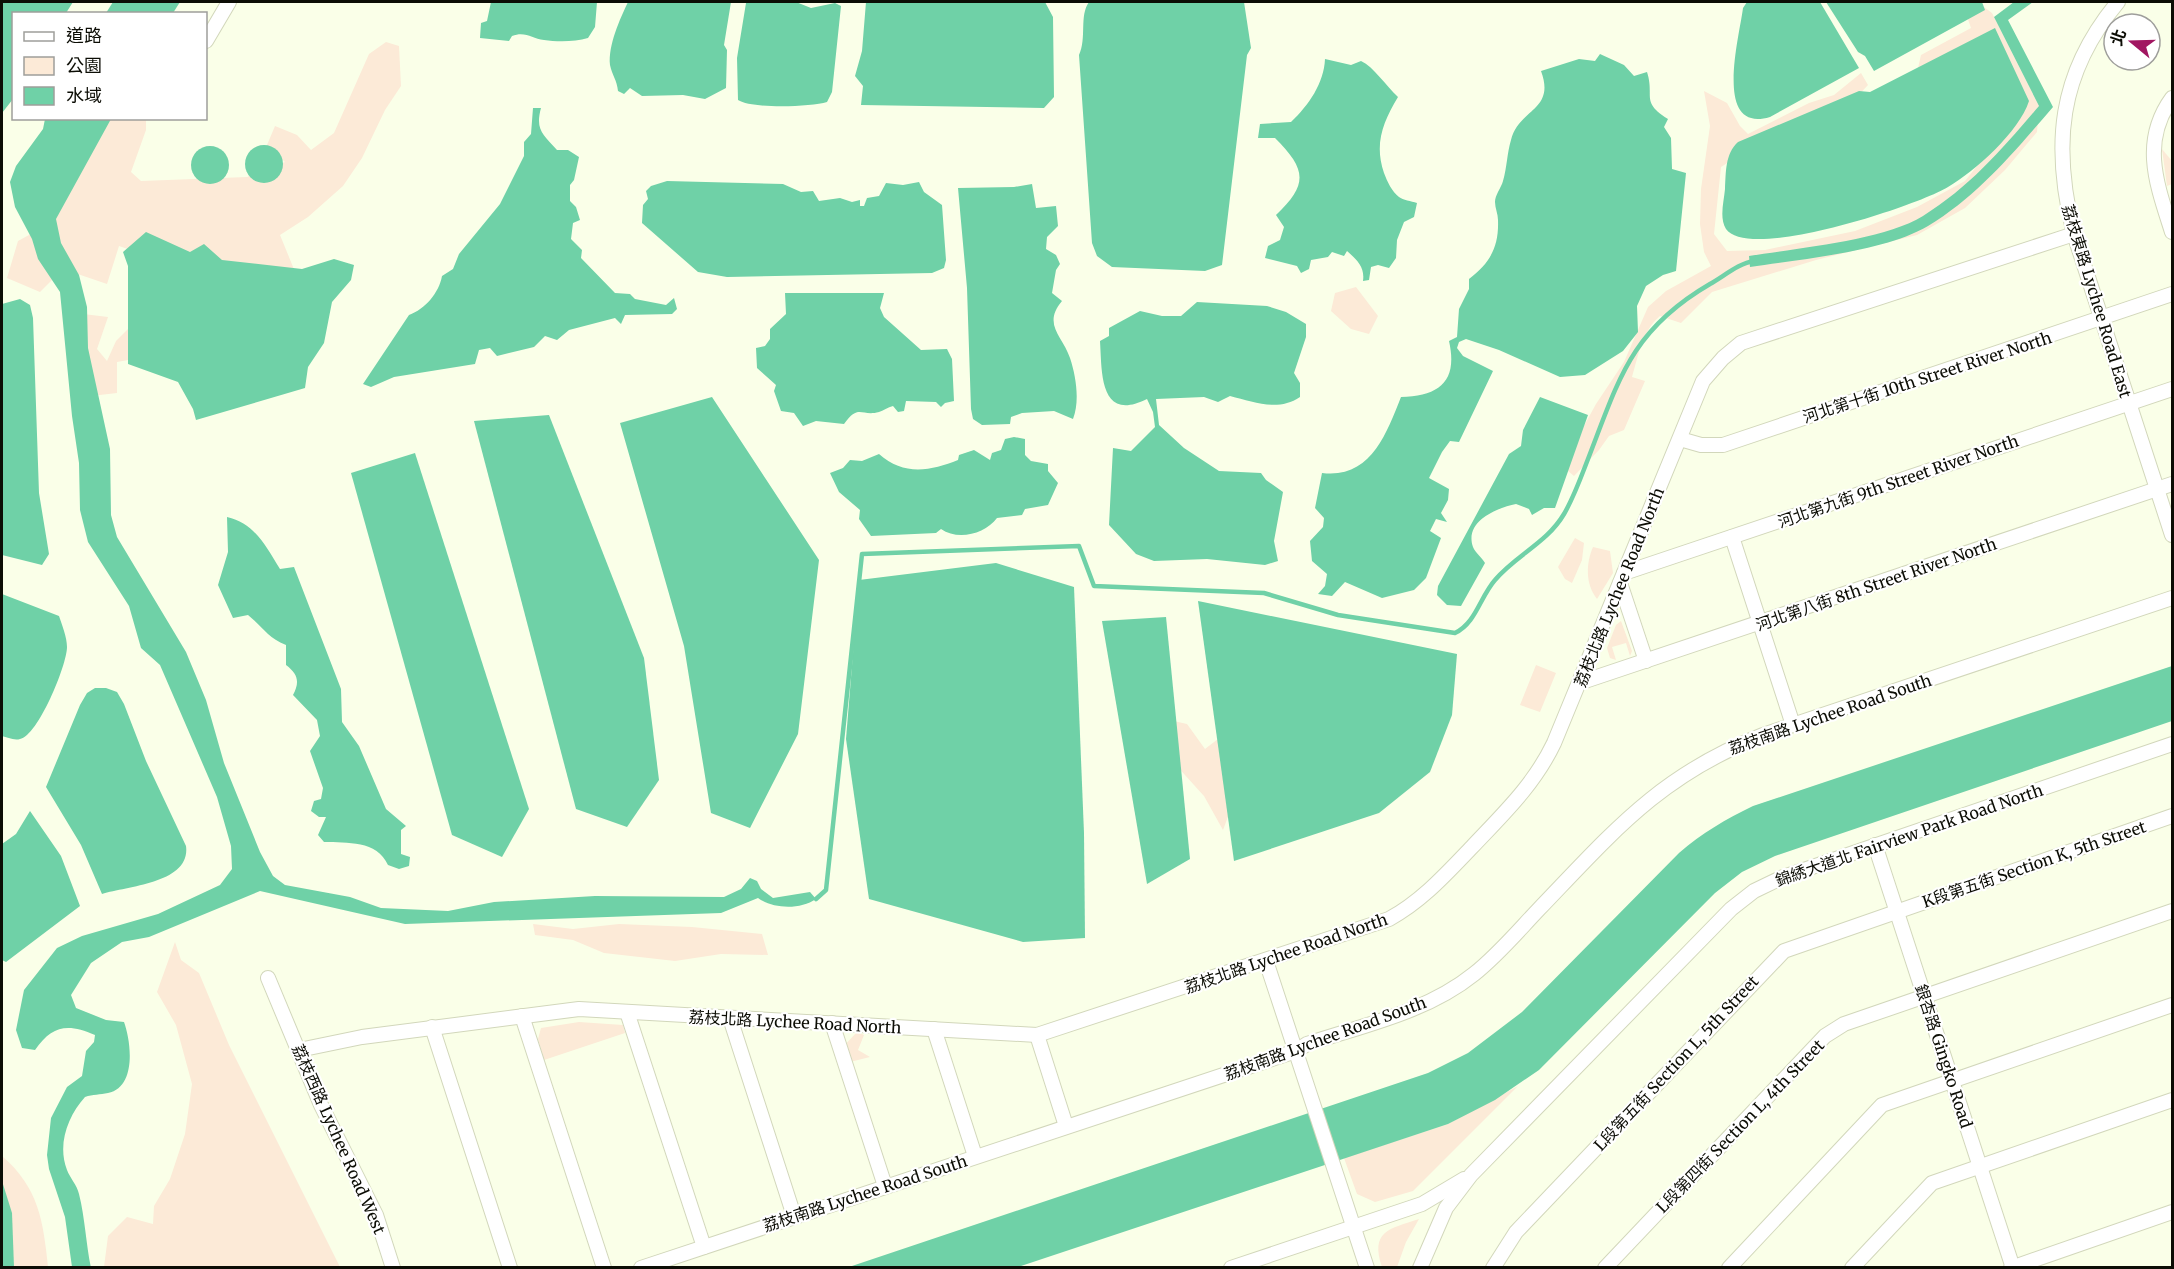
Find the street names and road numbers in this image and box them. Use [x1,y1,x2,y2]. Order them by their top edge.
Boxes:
street label: 荔枝東路 Lychee Road East [2058,202,2136,401]
street label: 河北第十街 10th Street River North [1800,327,2054,427]
street label: 河北第九街 9th Street River North [1775,430,2021,532]
street label: 荔枝北路 Lychee Road North [1570,484,1668,690]
street label: 河北第八街 8th Street River North [1753,533,1999,635]
street label: 荔枝南路 Lychee Road South [1726,670,1935,758]
street label: 錦綉大道北 Fairview Park Road North [1773,780,2046,890]
street label: K段第五街 Section K, 5th Street [1919,816,2149,912]
street label: 荔枝北路 Lychee Road North [1182,909,1390,997]
street label: L段第五街 Section L, 5th Street [1589,971,1763,1155]
street label: 銀杏路 Gingko Road [1911,982,1977,1131]
street label: 荔枝南路 Lychee Road South [1221,992,1429,1084]
street label: 荔枝北路 Lychee Road North [688,1006,902,1038]
street label: L段第四街 Section L, 4th Street [1652,1035,1829,1217]
street label: 荔枝西路 Lychee Road West [288,1041,390,1238]
street label: 荔枝南路 Lychee Road South [760,1150,970,1235]

